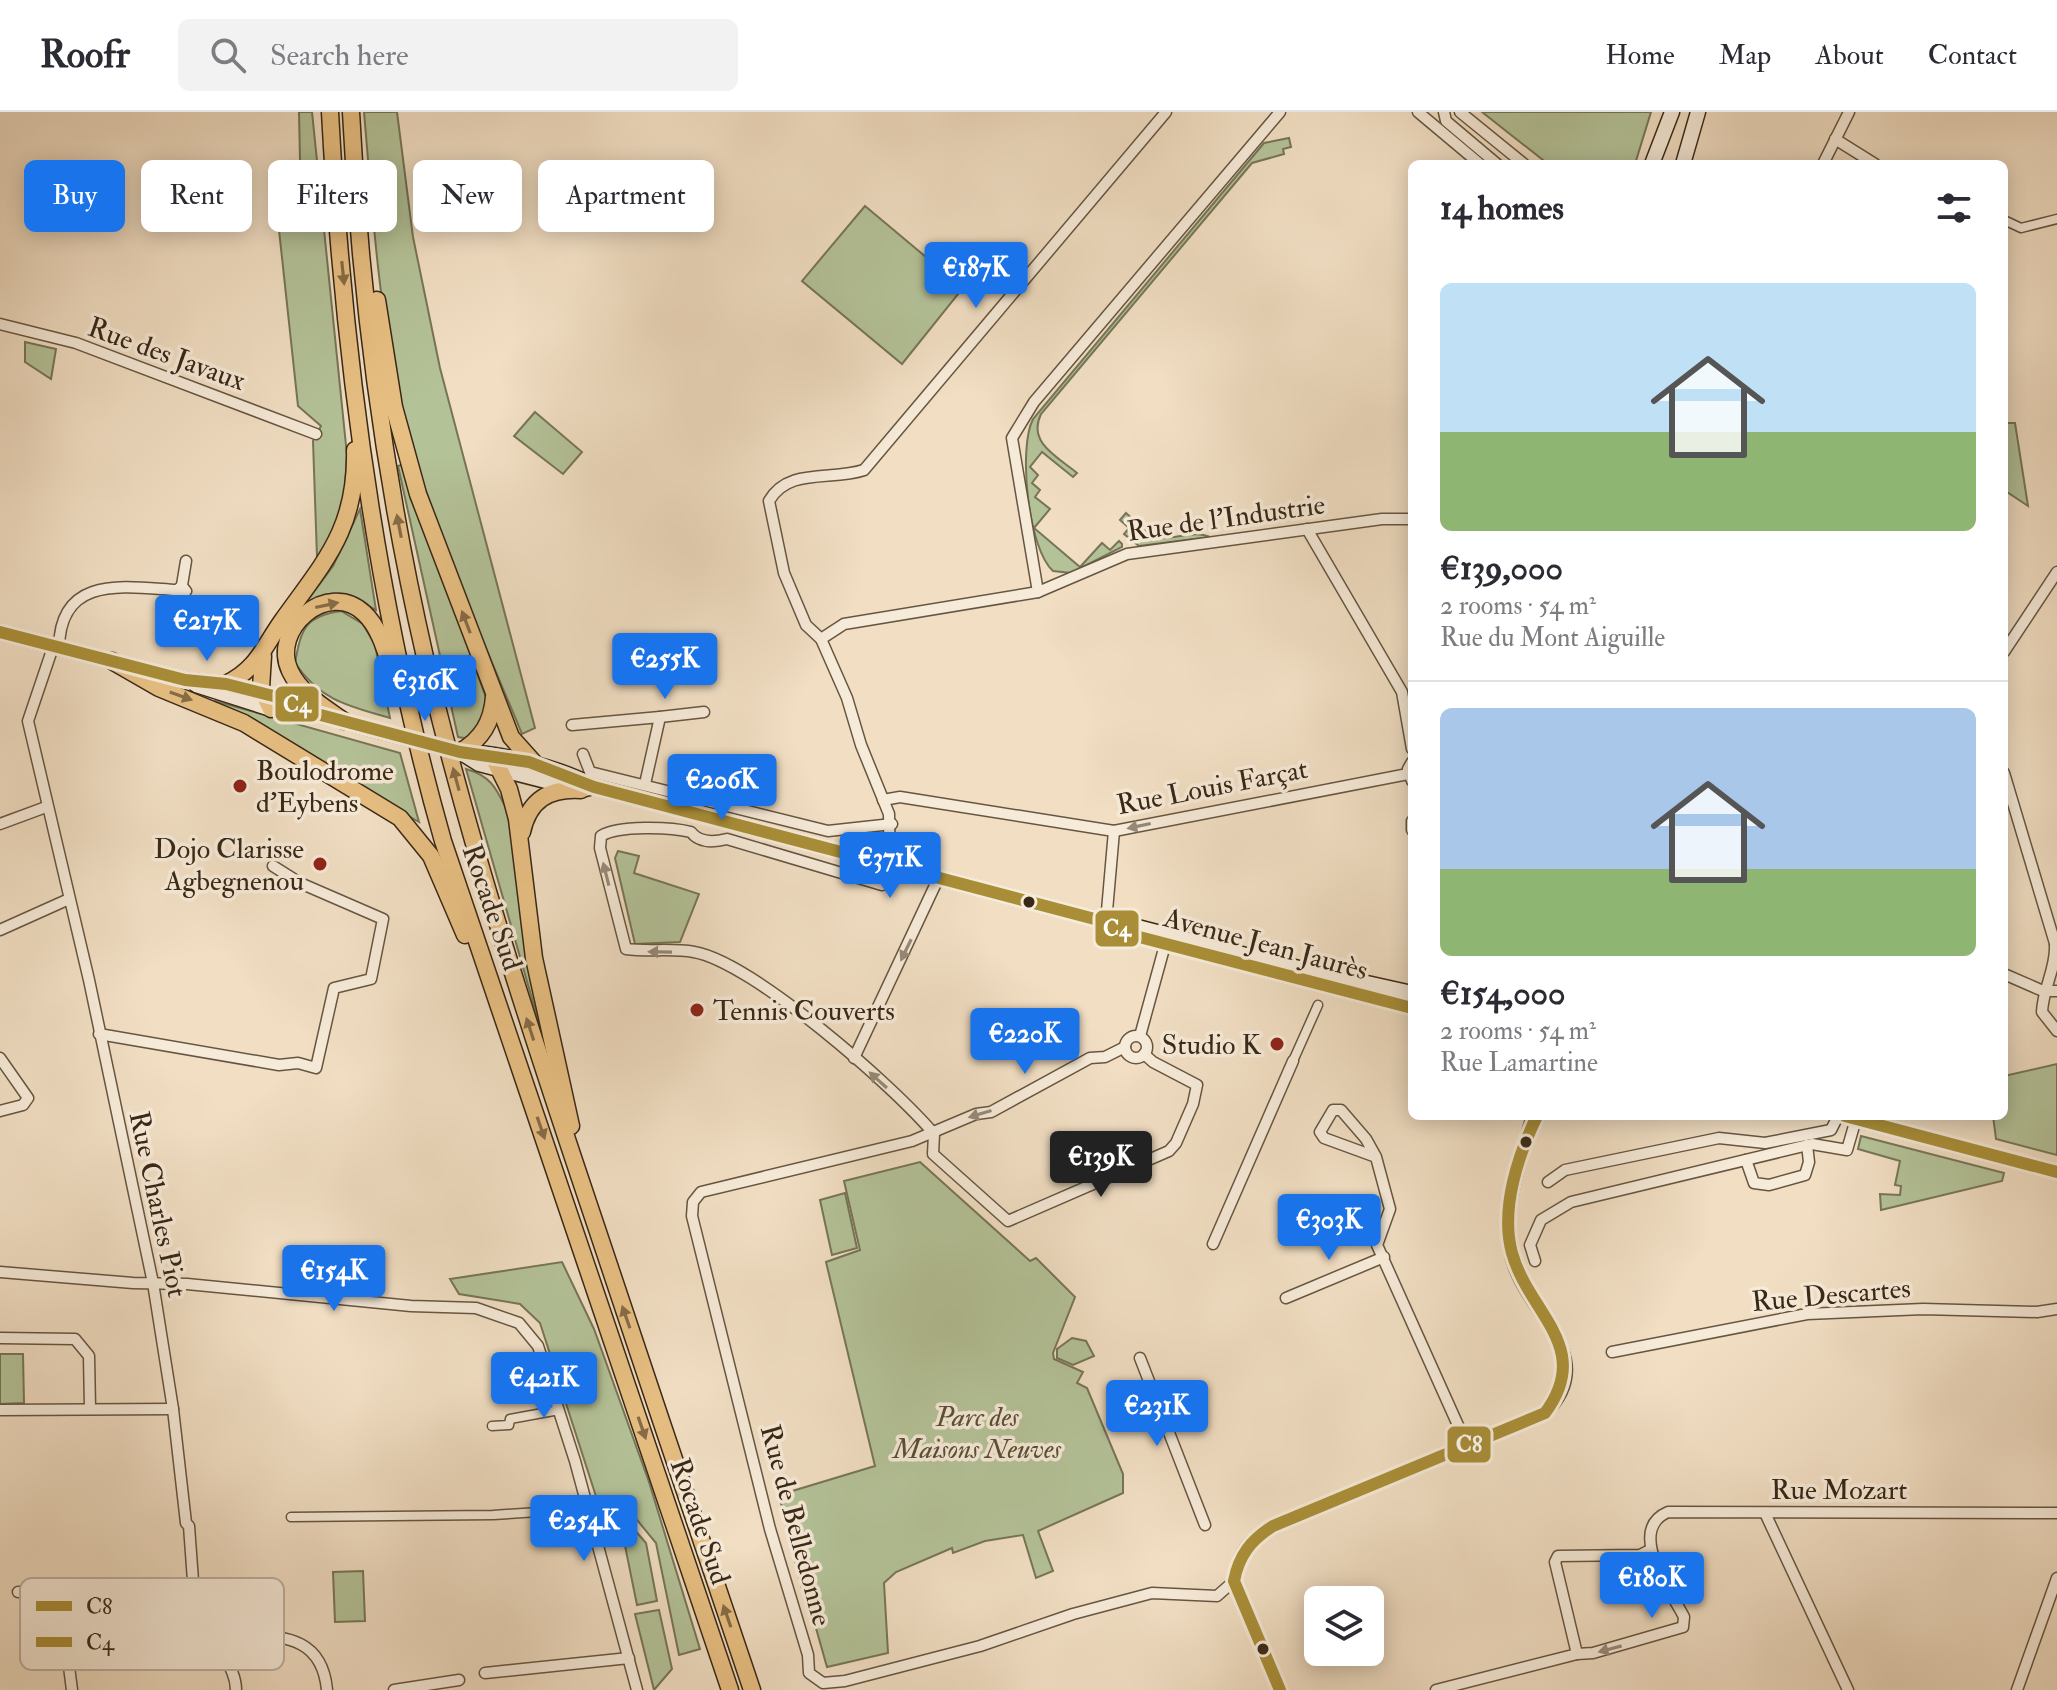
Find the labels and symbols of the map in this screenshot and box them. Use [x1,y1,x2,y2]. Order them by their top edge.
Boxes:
pin: €187K [920,242,1032,310]
one-way arrow [337,261,350,286]
street label: Rue des Javaux [83,310,251,399]
street label: Rue de l'Industrie [1125,487,1328,550]
one-way arrow [392,513,404,538]
pin: €217K [151,595,263,663]
one-way arrow [314,598,339,611]
one-way arrow [459,610,472,634]
pin: €255K [609,633,721,701]
pin: €316K [369,655,481,723]
line badge: C4 [274,685,320,723]
one-way arrow [169,690,193,703]
text: C4 [283,691,313,719]
street label: Rue Louis Farçat [1114,752,1311,823]
place label: Boulodrome d'Eybens [256,754,394,821]
pin: €206K [666,754,778,822]
one-way arrow [450,767,462,792]
marker: Boulodrome d'Eybens [231,777,249,795]
one-way arrow [1126,820,1151,833]
place label: Dojo Clarisse Agbegnenou [154,832,304,899]
pin: €371K [834,832,946,900]
street label: Rocade Sud [454,840,530,975]
marker: Dojo Clarisse Agbegnenou [311,855,329,873]
one-way arrow [599,861,612,886]
unlabelled marker [1021,894,1037,910]
street label: Avenue Jean Jaurès [1159,900,1371,988]
line badge: C4 [1094,909,1140,948]
text: C4 [1103,915,1133,943]
one-way arrow [899,938,913,962]
one-way arrow [647,946,672,958]
place label: Tennis Couverts [713,994,895,1029]
marker: Tennis Couverts [688,1001,706,1019]
pin: €220K [969,1008,1081,1076]
one-way arrow [523,1017,535,1041]
place label: Studio K [1162,1028,1261,1063]
marker: Studio K [1268,1035,1286,1053]
one-way arrow [868,1072,887,1090]
street label: Rue Charles Piot [121,1108,194,1300]
one-way arrow [968,1108,992,1121]
one-way arrow [535,1116,547,1140]
pin: €139K [1045,1131,1157,1199]
unlabelled marker [1518,1134,1534,1150]
pin: €303K [1273,1194,1385,1262]
pin: €154K [278,1245,390,1313]
street label: Rue Descartes [1750,1271,1912,1320]
one-way arrow [620,1304,632,1328]
pin: €421K [488,1352,600,1420]
pin: €231K [1101,1380,1213,1448]
park label: Parc des Maisons Neuves [891,1400,1062,1467]
one-way arrow [637,1416,649,1440]
street label: Rue de Belledonne [752,1421,839,1630]
line badge: C8 [1446,1425,1492,1464]
text: C8 [1456,1431,1483,1459]
street label: Rocade Sud [662,1454,738,1589]
street label: Rue Mozart [1771,1473,1907,1508]
pin: €254K [528,1495,640,1563]
pin: €180K [1596,1552,1708,1620]
legend [20,1578,284,1670]
text: C8 [86,1593,112,1621]
one-way arrow [720,1604,732,1628]
text: C4 [86,1629,115,1657]
unlabelled marker [1255,1641,1271,1657]
one-way arrow [1597,1643,1622,1655]

